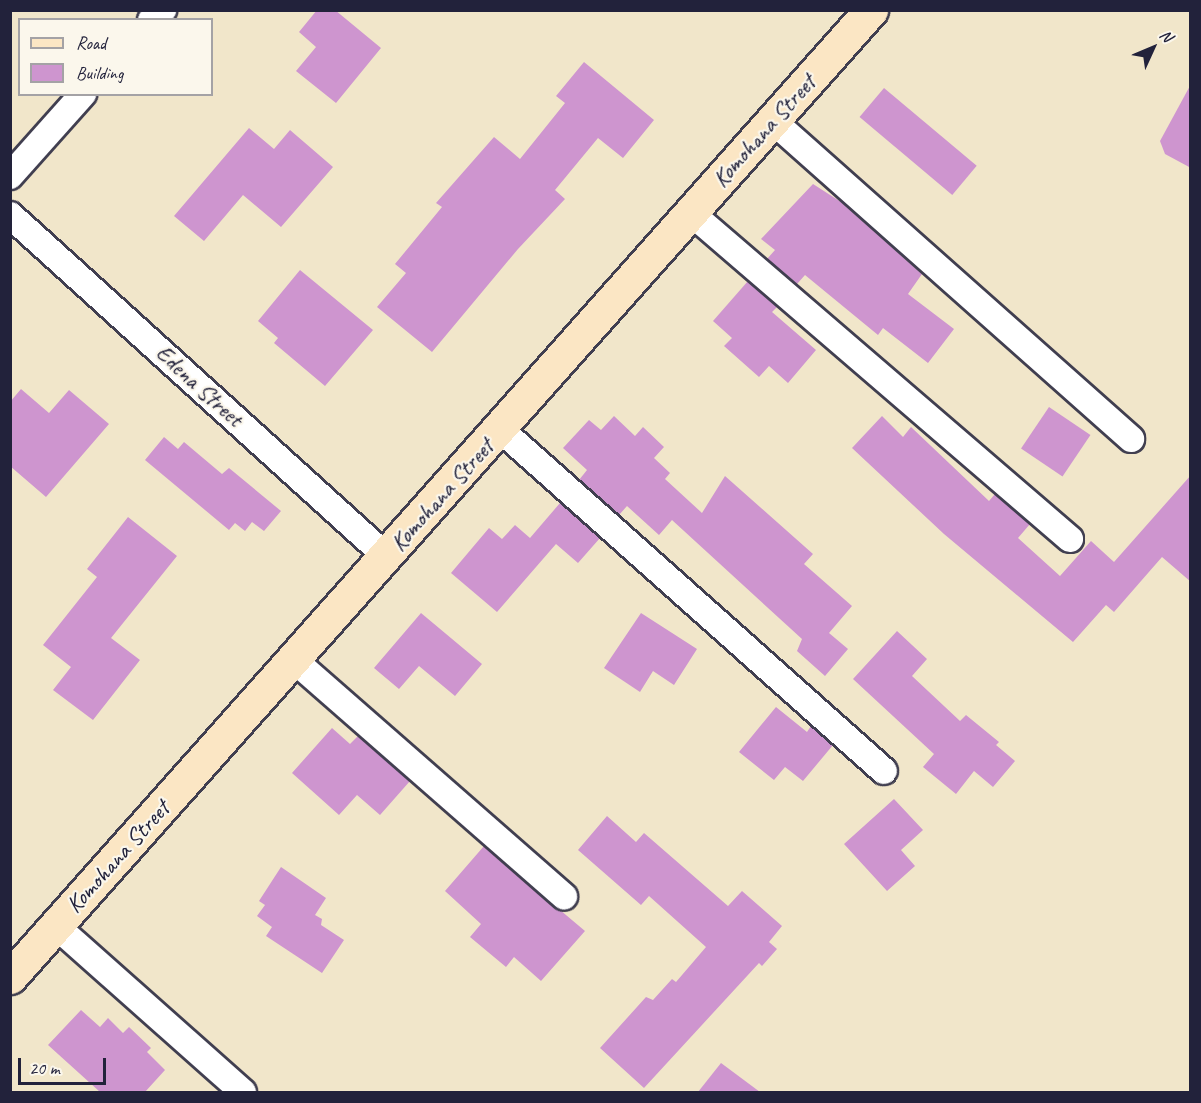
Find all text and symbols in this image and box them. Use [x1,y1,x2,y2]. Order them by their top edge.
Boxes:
legend [18,18,213,96]
north arrow [1123,18,1183,78]
text: N [1155,25,1177,46]
text: Road [76,32,106,54]
text: Building [76,62,123,84]
street label: Komohana Street [706,69,822,193]
street label: Edena Street [149,339,249,433]
street label: Komohana Street [384,433,500,557]
street label: Komohana Street [60,795,176,919]
scale bar [21,1046,110,1084]
text: 20 m [29,1057,60,1079]

